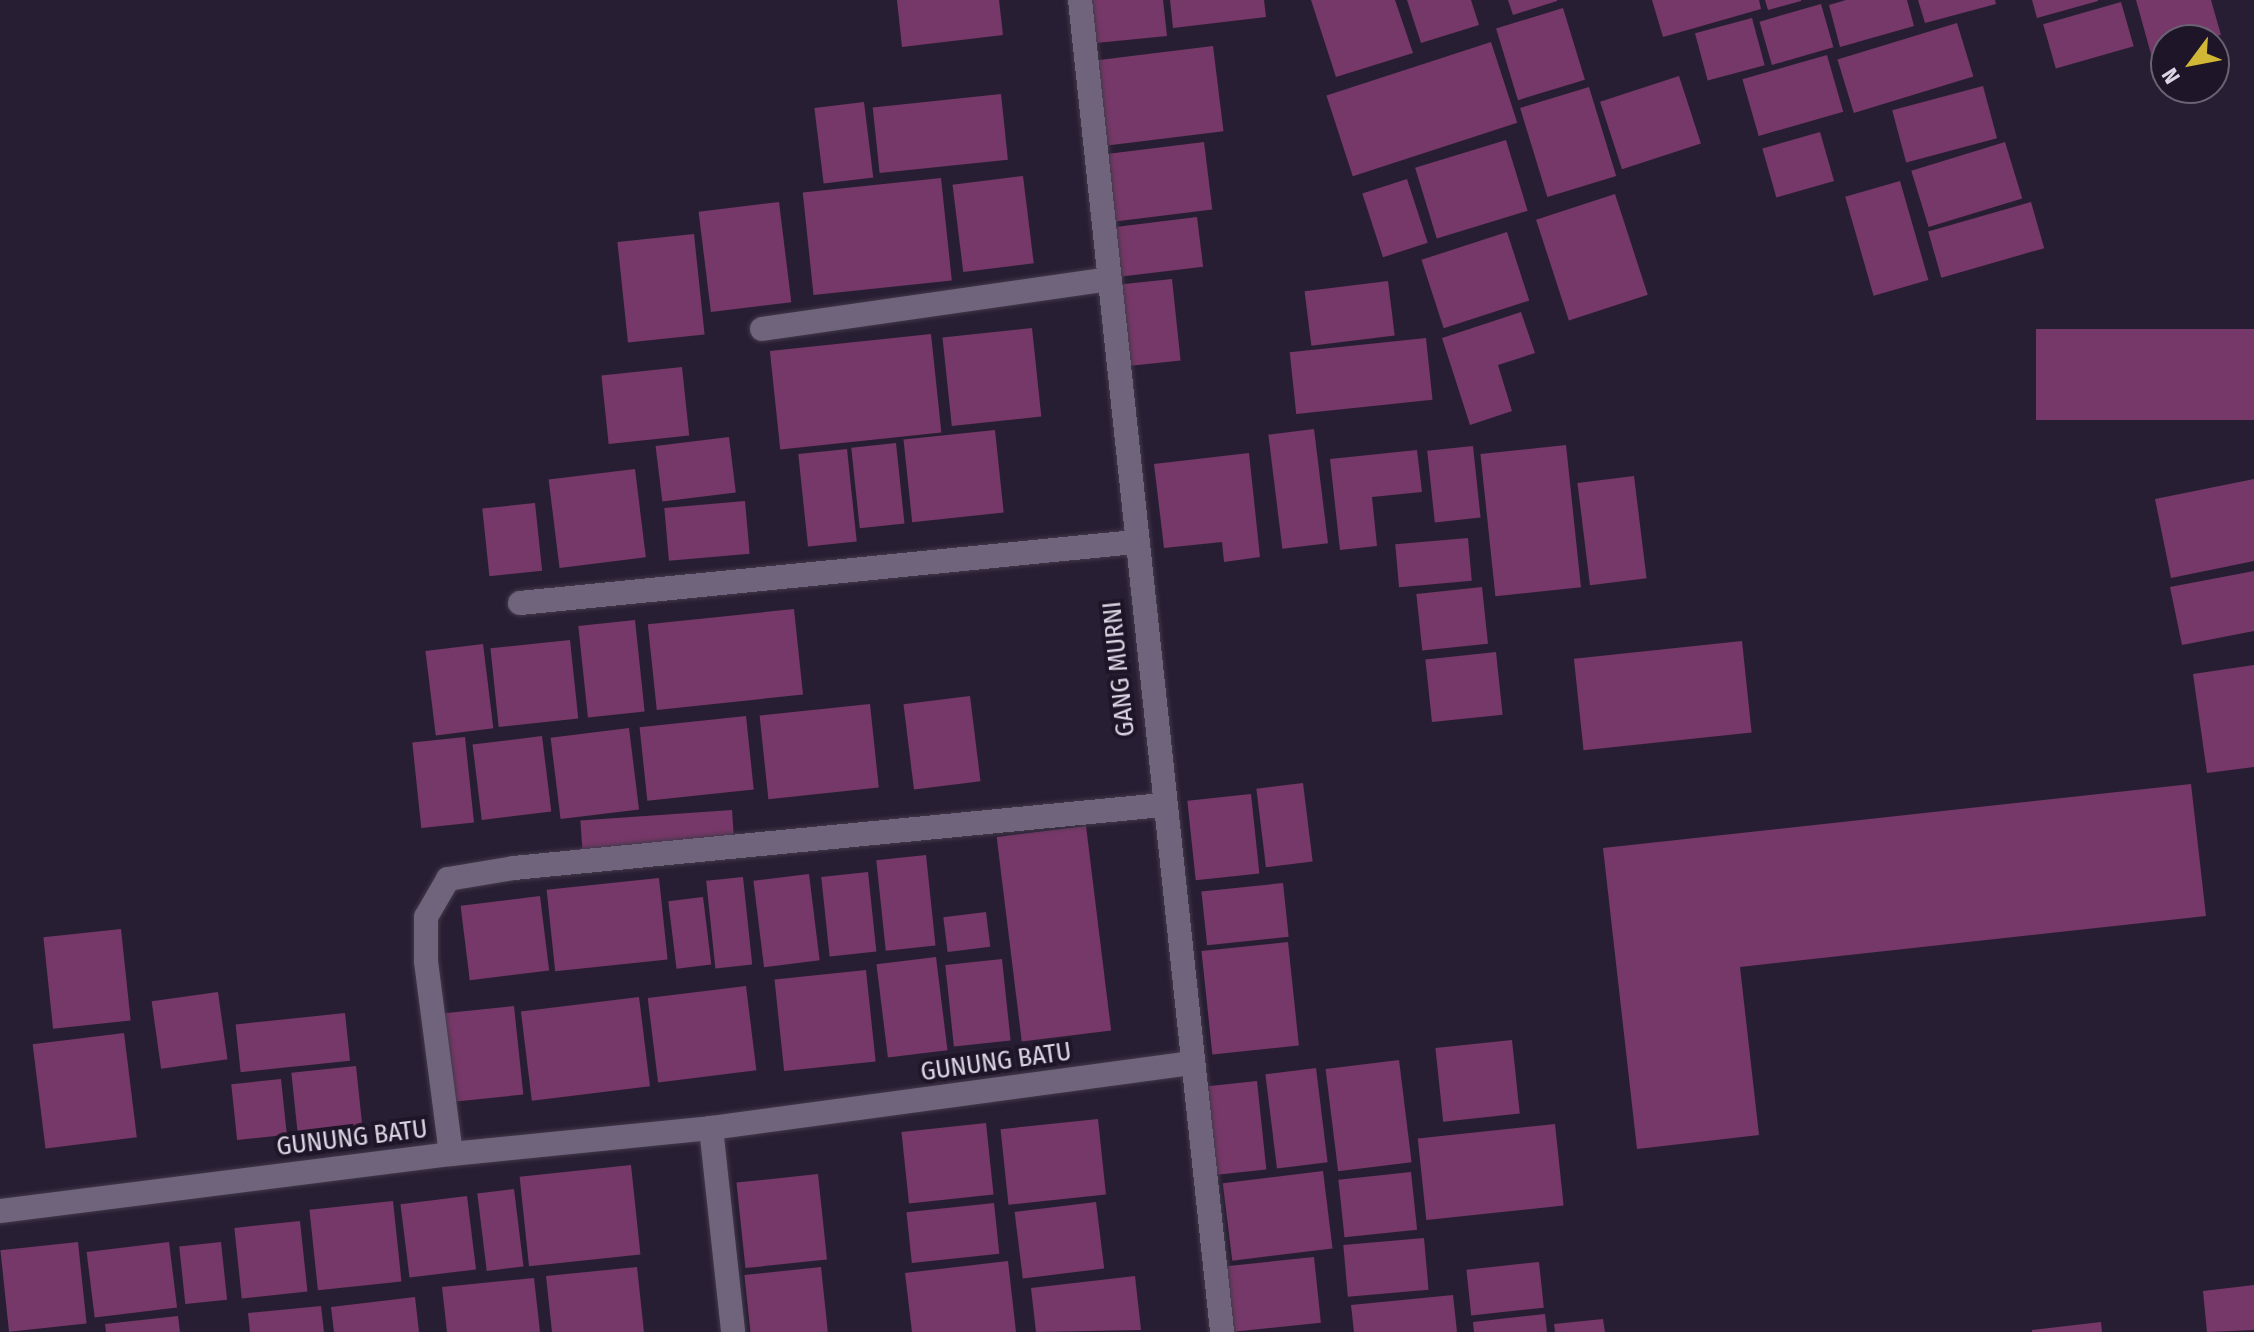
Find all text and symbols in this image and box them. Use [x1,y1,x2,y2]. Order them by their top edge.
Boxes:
north arrow [2150,24,2230,104]
text: N [2156,63,2186,89]
street label: GANG MURNI [1096,600,1142,738]
street label: GUNUNG BATU [919,1036,1073,1088]
street label: GUNUNG BATU [275,1113,429,1163]

